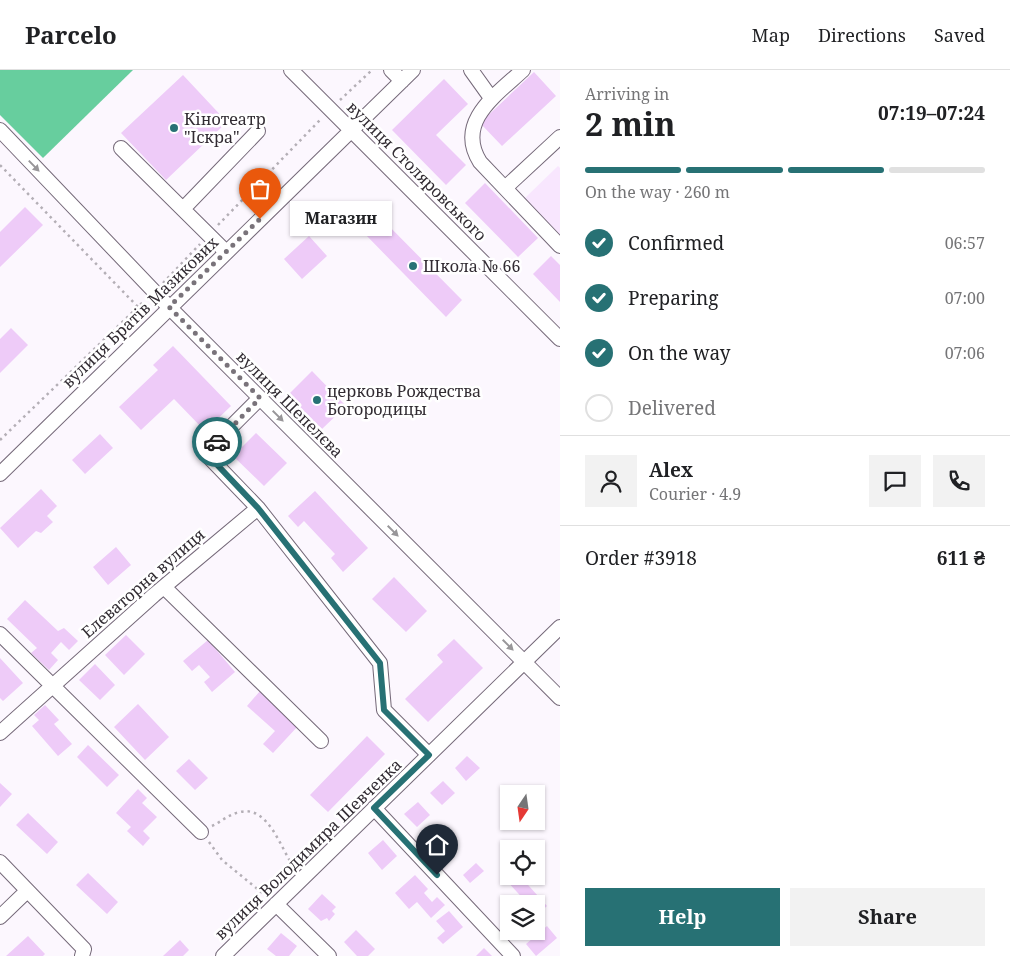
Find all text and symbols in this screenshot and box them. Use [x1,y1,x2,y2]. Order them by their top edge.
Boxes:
text: Parcelo [25,18,117,51]
text: Map [752,23,790,47]
text: Directions [818,23,906,47]
text: Saved [934,23,985,47]
text: Arriving in [585,83,669,105]
street label: вулиця Столяровського [342,96,492,246]
text: 07:19–07:24 [878,100,985,126]
text: 2 min [585,102,676,145]
place label: Кінотеатр "Іскра" [184,108,266,148]
marker: Кінотеатр "Іскра" [168,122,180,134]
one-way arrow [28,159,40,171]
pin [239,168,281,219]
icon: bag [246,175,274,203]
text: On the way · 260 m [585,181,730,203]
callout: Магазин [290,202,392,236]
text: Магазин [305,207,377,229]
icon: check [585,229,613,257]
text: Confirmed [628,230,724,256]
street label: вулиця Братів Мазикових [57,231,223,393]
text: 06:57 [945,232,985,254]
place label: Школа № 66 [423,255,520,277]
marker: Школа № 66 [407,260,419,272]
icon: check [585,284,613,312]
text: Preparing [628,285,718,311]
text: 07:00 [945,287,985,309]
icon: check [585,339,613,367]
text: On the way [628,340,731,366]
text: 07:06 [945,342,985,364]
street label: вулиця Шепелєва [232,346,348,462]
place label: церковь Рождества Богородицы [327,380,481,420]
marker: церковь Рождества Богородицы [311,394,323,406]
text: Delivered [628,395,716,421]
one-way arrow [272,410,284,422]
courier [192,417,242,467]
icon: car [203,428,231,456]
button: person [585,455,637,507]
button: chat [869,455,921,507]
button: phone [933,455,985,507]
text: Alex [649,457,693,483]
text: Courier · 4.9 [649,483,741,505]
street label: Елеваторна вулиця [77,523,209,643]
one-way arrow [387,524,399,536]
text: Order #3918 [585,545,697,571]
text: 611 ₴ [937,545,985,571]
one-way arrow [502,639,514,651]
street label: вулиця Володимира Шевченка [210,754,406,944]
north arrow [500,785,545,830]
map controls [500,785,545,940]
pin [416,824,458,875]
icon: home [423,831,451,859]
button: locate [500,840,545,885]
button: Help [585,888,780,946]
button: Share [790,888,985,946]
button: layers [500,895,545,940]

